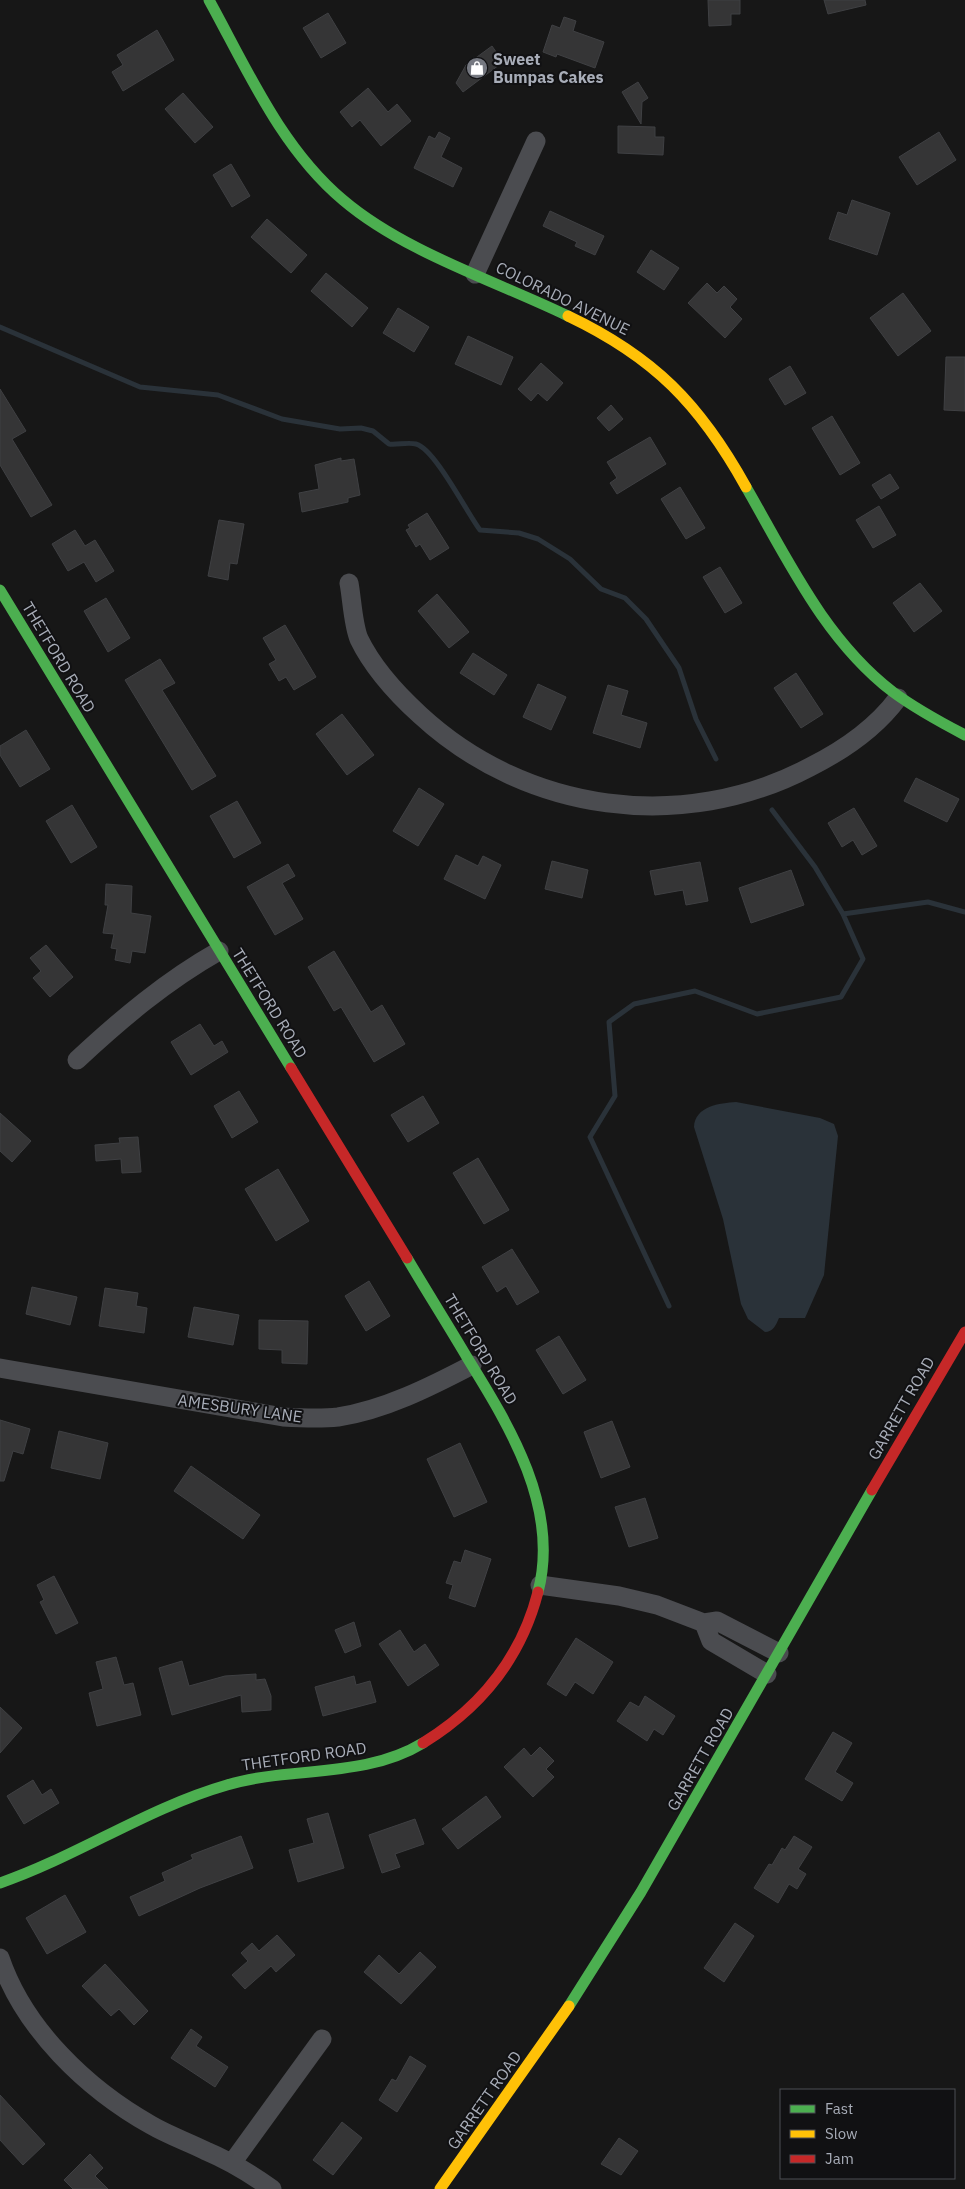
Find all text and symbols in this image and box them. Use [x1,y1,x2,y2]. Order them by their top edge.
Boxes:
place label: Sweet Bumpas Cakes [493,49,604,87]
shop icon: Sweet Bumpas Cakes [465,56,489,80]
street label: COLORADO AVENUE [493,257,633,339]
street label: THETFORD ROAD [18,598,100,716]
street label: THETFORD ROAD [228,944,312,1062]
street label: THETFORD ROAD [440,1290,522,1408]
street label: GARRETT ROAD [863,1353,939,1463]
street label: AMESBURY LANE [177,1389,303,1427]
street label: GARRETT ROAD [662,1704,738,1814]
street label: THETFORD ROAD [240,1737,368,1775]
street label: GARRETT ROAD [443,2047,525,2153]
legend [780,2089,955,2179]
text: Fast [825,2099,853,2118]
text: Slow [825,2124,858,2143]
text: Jam [825,2149,854,2168]

